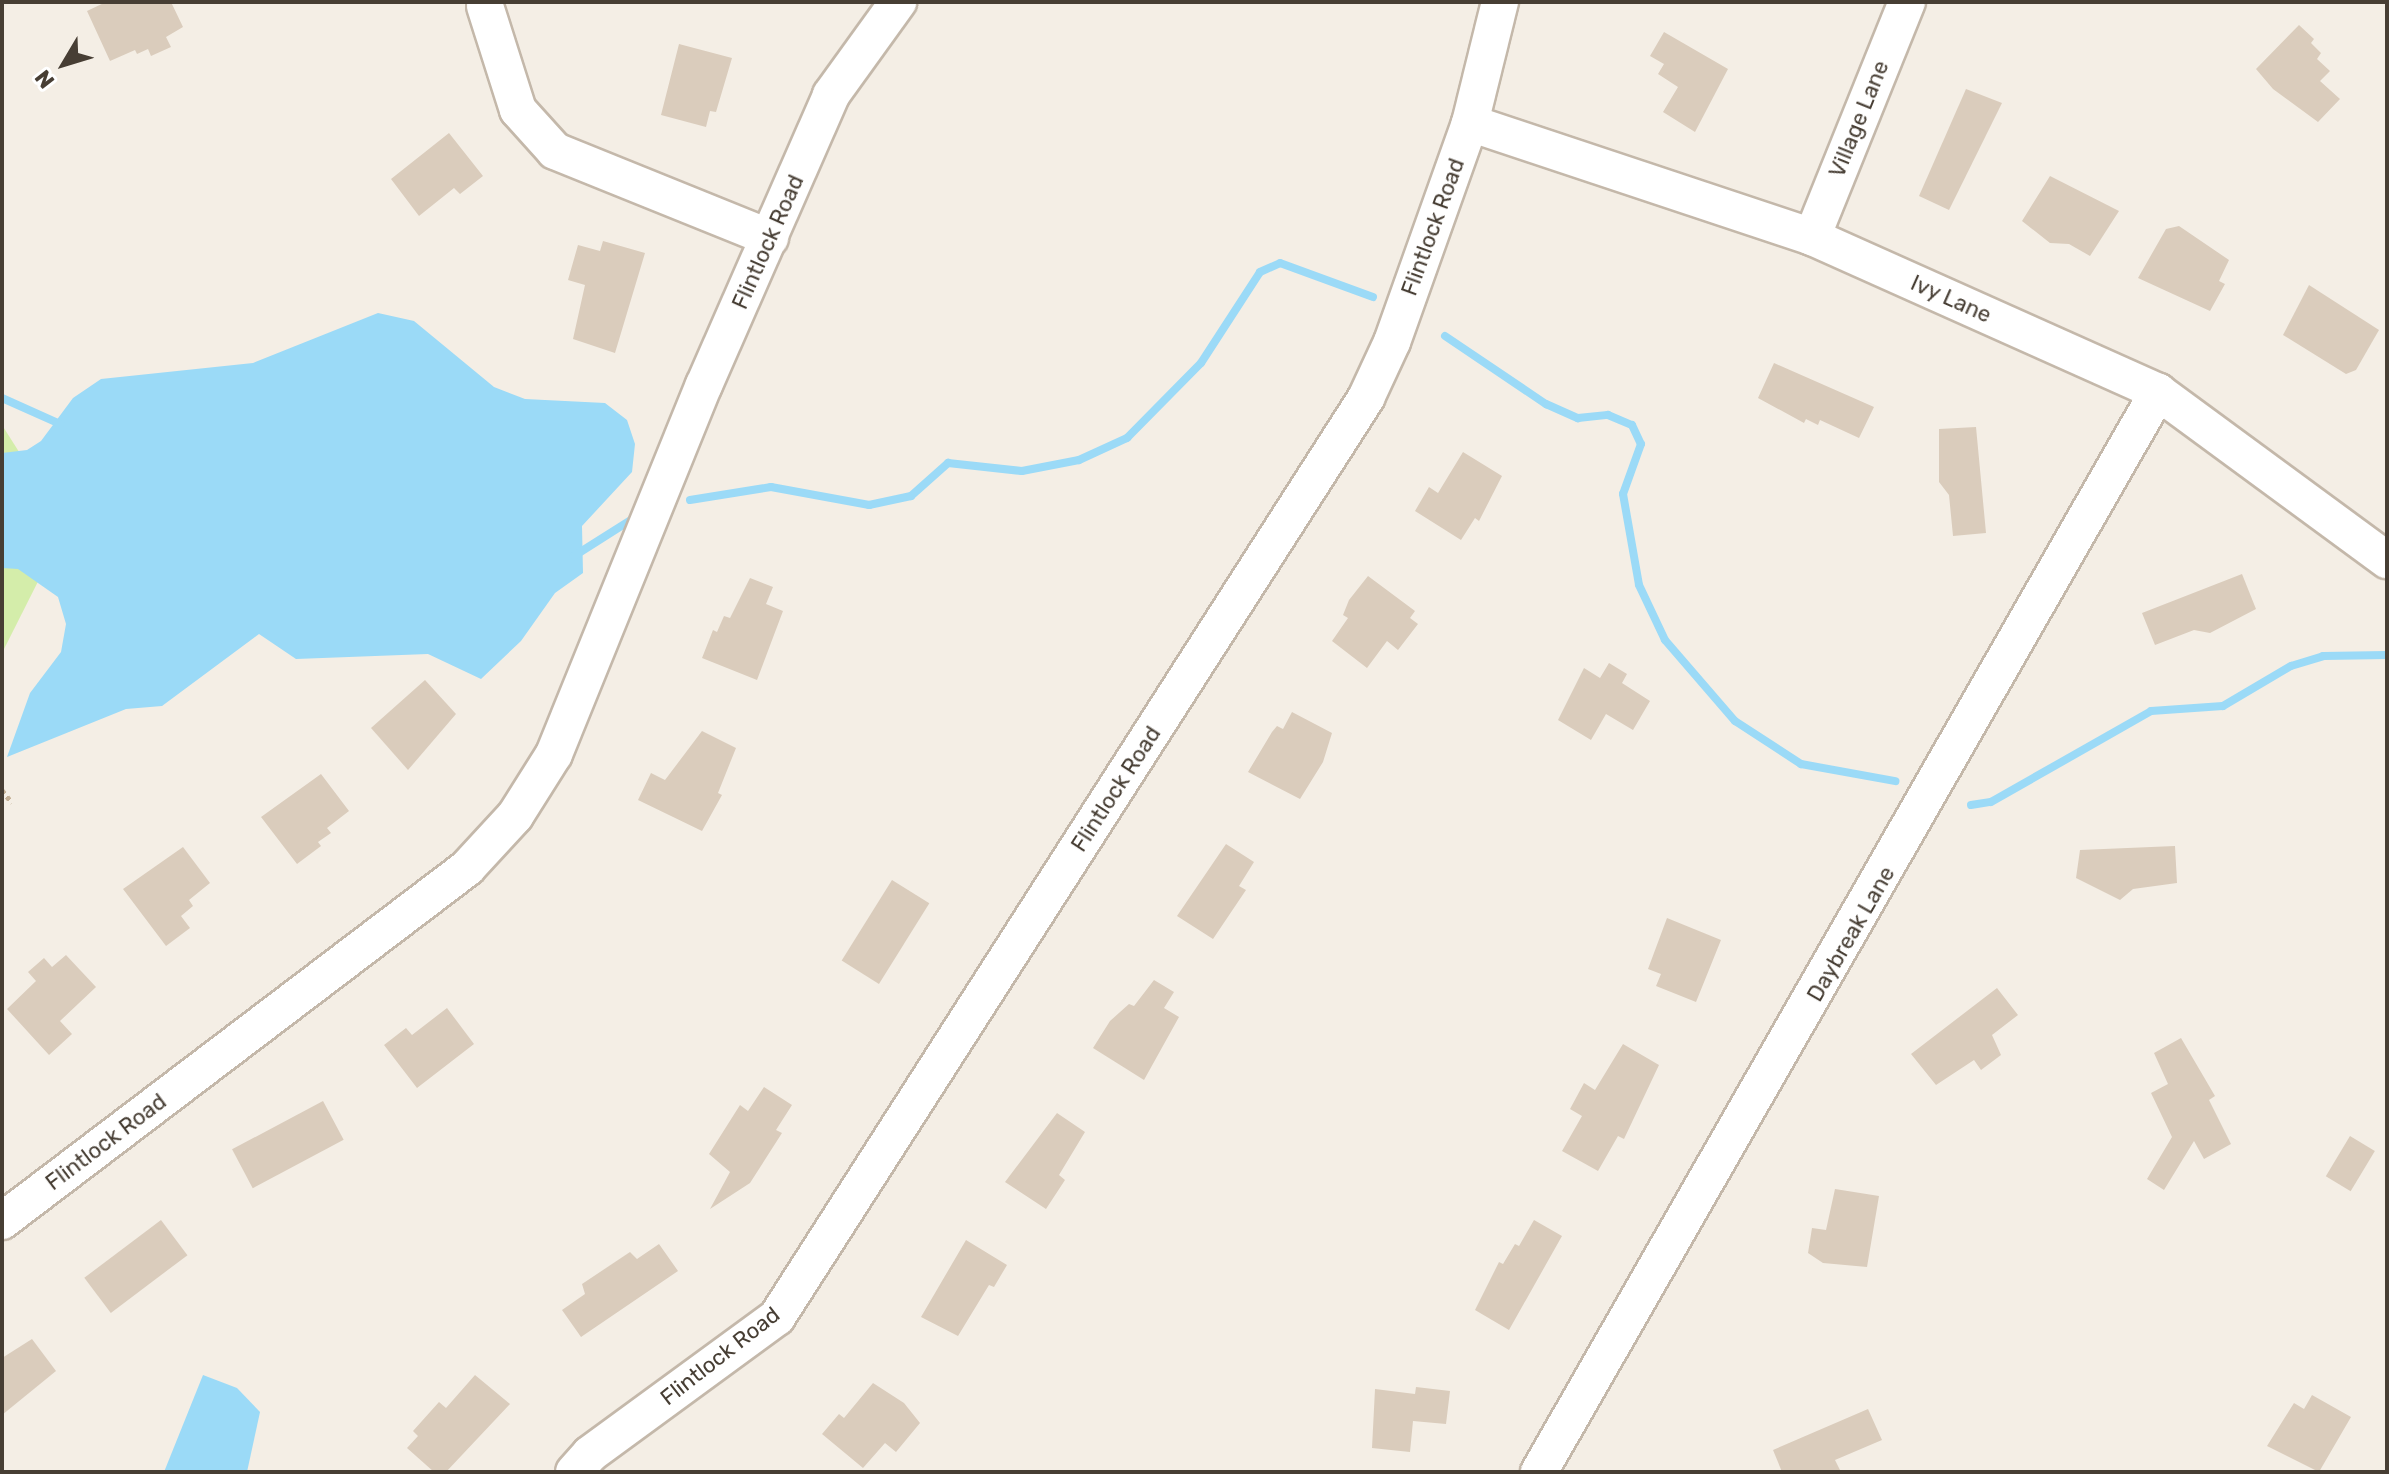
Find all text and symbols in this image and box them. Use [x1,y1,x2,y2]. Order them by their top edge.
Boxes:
north arrow [24,24,104,104]
street label: Village Lane [1824,57,1894,181]
text: N [29,65,60,94]
street label: Flintlock Road [1396,155,1470,299]
street label: Flintlock Road [727,171,809,313]
street label: Ivy Lane [1906,269,1996,329]
street label: Flintlock Road [1066,721,1166,857]
street label: Daybreak Lane [1802,862,1900,1006]
street label: Flintlock Road [40,1088,172,1196]
street label: Flintlock Road [655,1301,785,1411]

